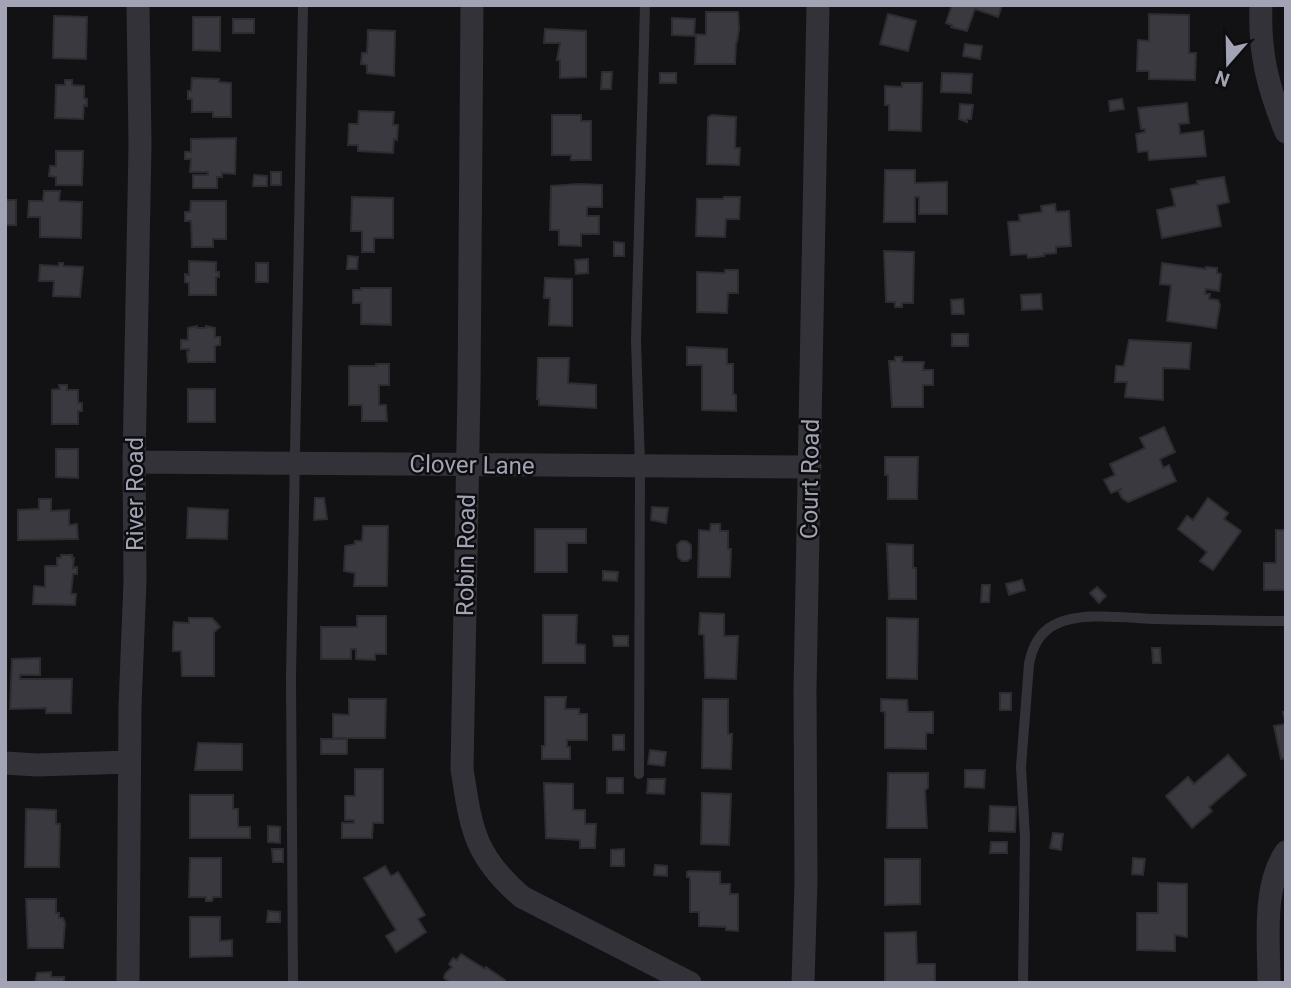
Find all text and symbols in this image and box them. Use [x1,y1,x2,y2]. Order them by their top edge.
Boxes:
north arrow [1193,28,1263,98]
text: N [1212,65,1233,92]
street label: Court Road [795,419,825,539]
street label: River Road [121,437,149,551]
street label: Clover Lane [409,450,535,480]
street label: Robin Road [451,494,481,616]

